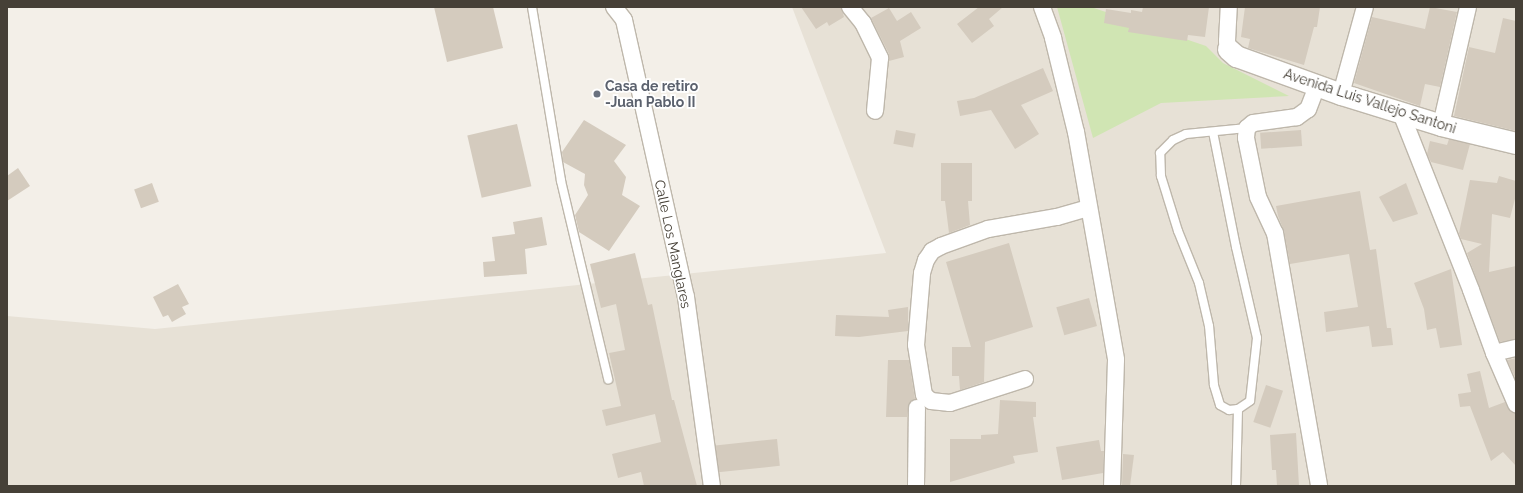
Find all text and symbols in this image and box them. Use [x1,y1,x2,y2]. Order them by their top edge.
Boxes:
street label: Avenida Luis Vallejo Santoni [1281,65,1459,137]
place label: Casa de retiro -Juan Pablo II [605,78,698,110]
marker: Casa de retiro -Juan Pablo II [592,89,602,99]
street label: Calle Los Manglares [651,178,695,310]

